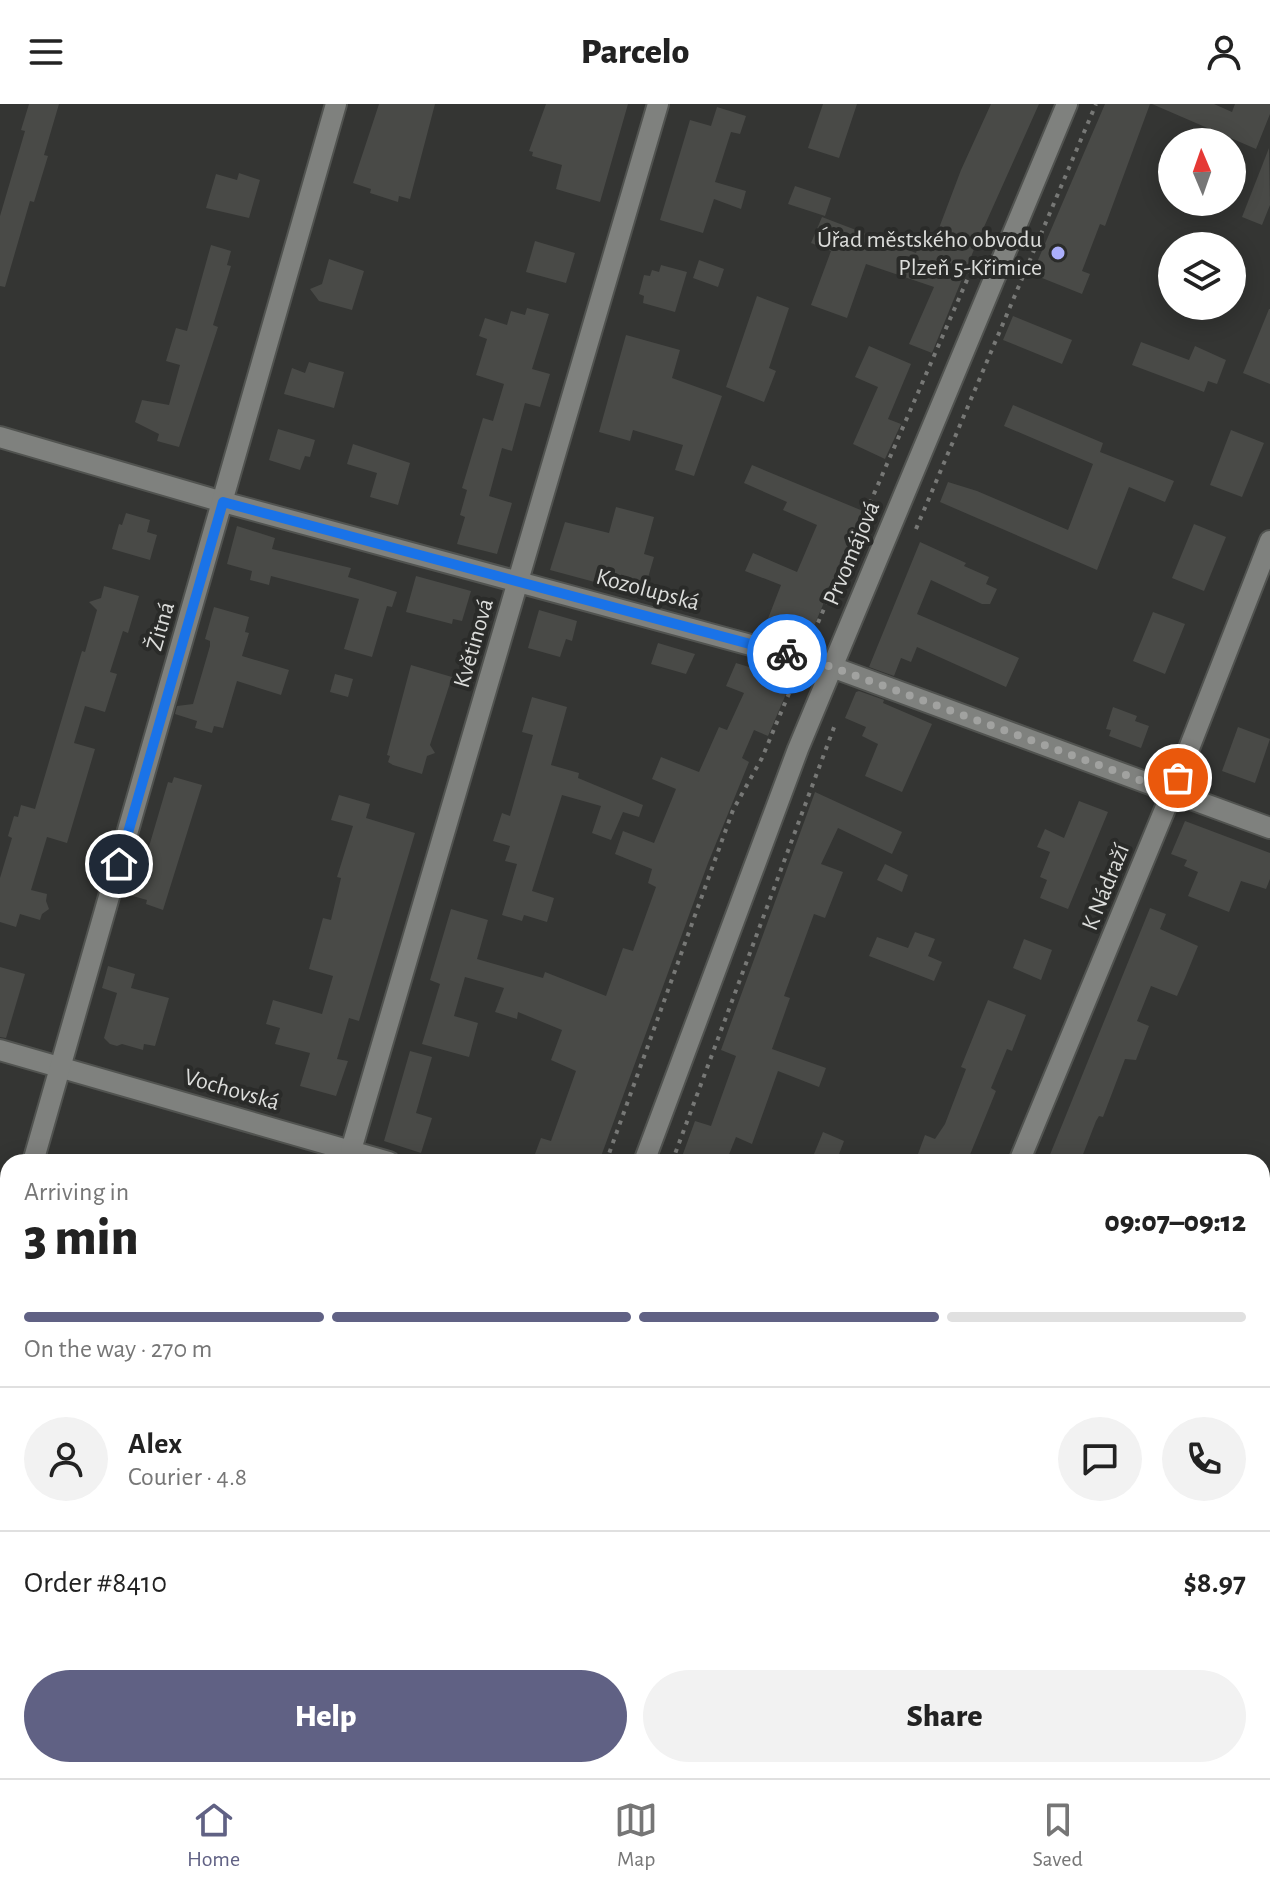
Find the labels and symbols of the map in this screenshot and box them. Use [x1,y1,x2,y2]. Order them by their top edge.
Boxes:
north arrow [1158,128,1246,216]
place label: Úřad městského obvodu Plzeň 5-Křimice [817,226,1042,280]
marker: Úřad městského obvodu Plzeň 5-Křimice [1049,244,1067,262]
street label: Prvomájová [819,498,885,609]
street label: Kozolupská [593,565,702,615]
street label: Květinová [450,596,498,691]
street label: Žitná [142,599,179,653]
courier [747,614,827,694]
pin [1144,744,1212,812]
pin [85,830,153,898]
street label: K Nádraží [1078,841,1134,934]
street label: Vochovská [181,1065,282,1115]

